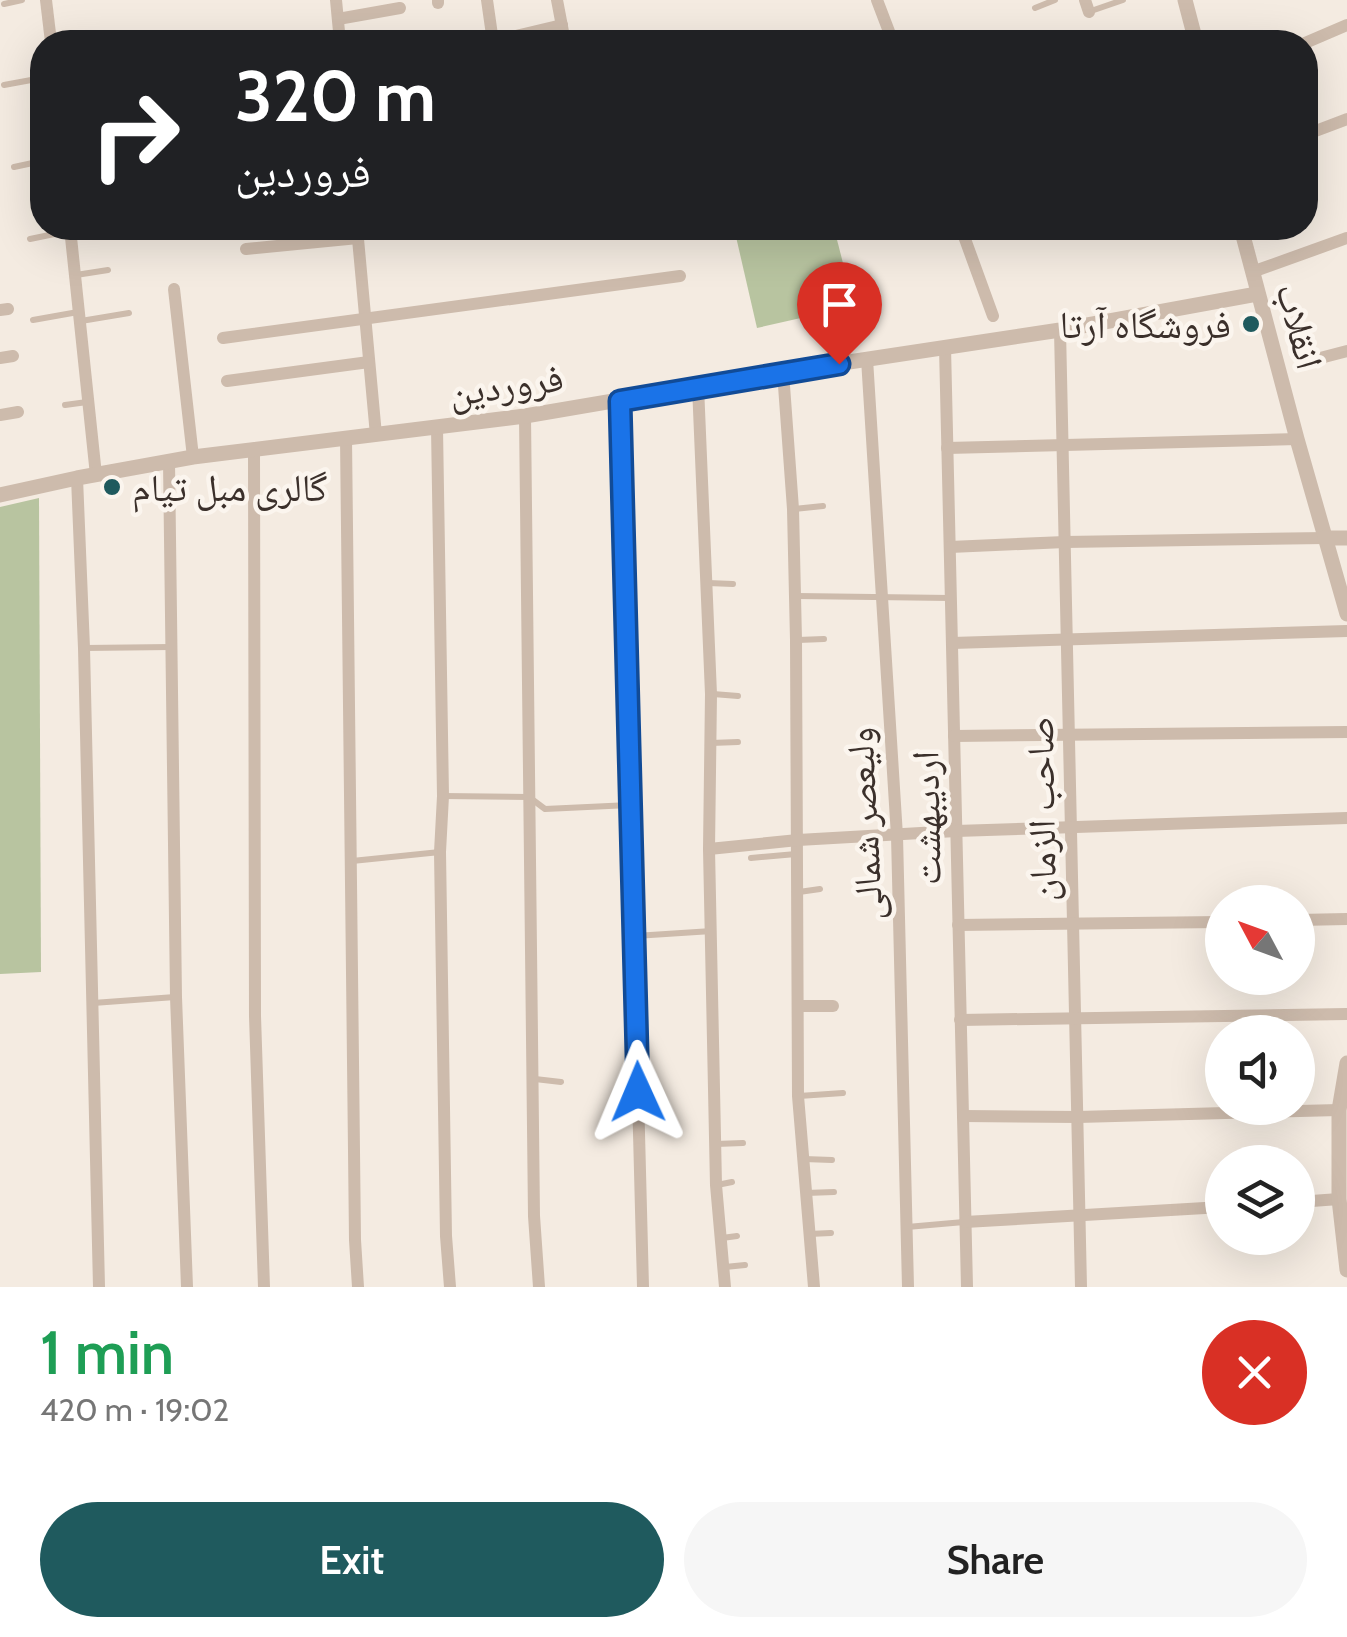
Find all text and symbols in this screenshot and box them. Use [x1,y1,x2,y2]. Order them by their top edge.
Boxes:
text: 320 m [235,53,436,139]
icon: right [70,70,200,200]
text: فروردین [235,144,371,198]
pin [797,262,882,365]
icon: arrive [812,277,867,332]
street label: انقلاب [1266,278,1334,374]
place label: فروشگاه آرتا [1059,301,1231,348]
marker: فروشگاه آرتا [1240,313,1262,335]
street label: فروردین [446,354,566,416]
place label: گالری مبل تیام [132,464,327,513]
marker: گالری مبل تیام [101,476,123,498]
street label: صاحب الزمان [1016,716,1066,902]
street label: ولیعصر شمالی [835,726,893,922]
street label: اردیبهشت [901,750,951,886]
north arrow [1205,885,1315,995]
map controls [1205,885,1315,1255]
button: sound [1205,1015,1315,1125]
position arrow [586,1040,690,1144]
button: layers [1205,1145,1315,1255]
text: 1 min [40,1316,174,1389]
button: close [1202,1320,1307,1425]
text: 420 m · 19:02 [40,1390,229,1429]
button: Exit [40,1502,664,1617]
button: Share [684,1502,1307,1617]

